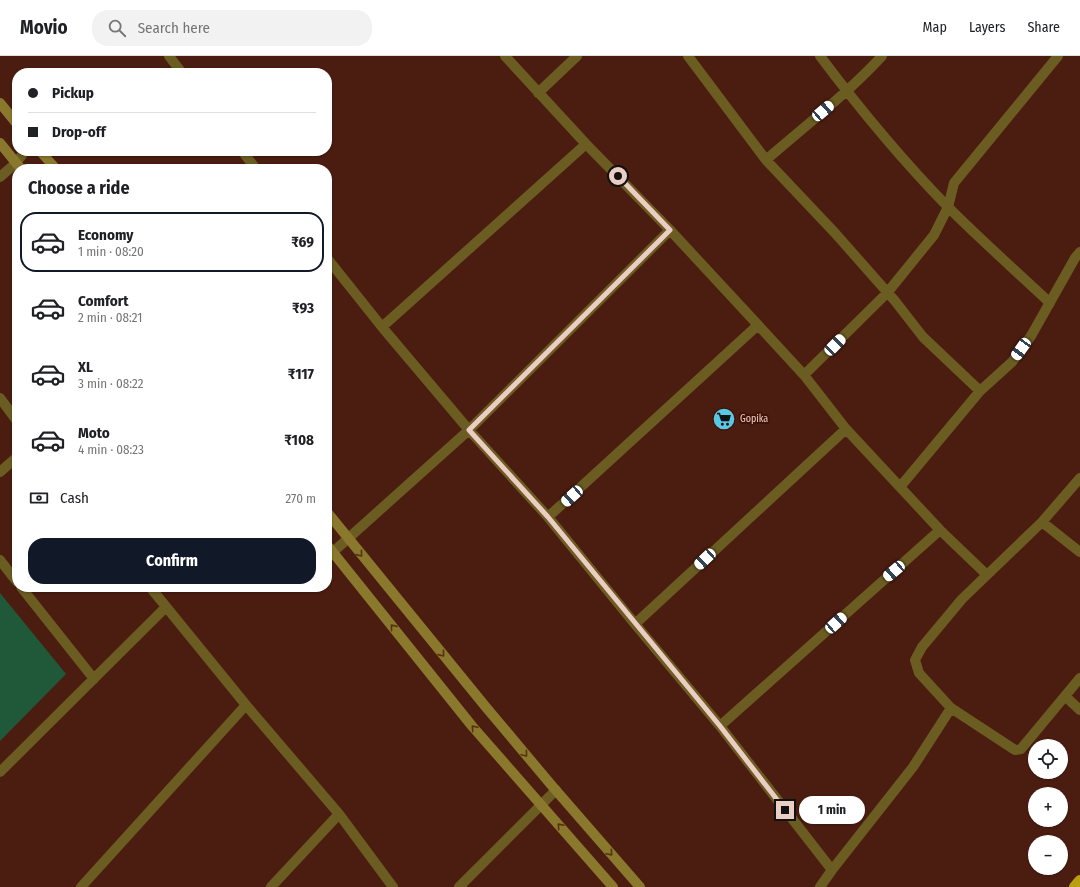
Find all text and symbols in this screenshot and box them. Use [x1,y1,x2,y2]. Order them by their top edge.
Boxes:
search box [92,10,372,46]
text: Movio [20,16,68,39]
icon: search [106,17,128,39]
text: Search here [138,19,210,37]
text: Map [923,19,947,36]
text: Layers [969,19,1005,36]
text: Share [1027,19,1060,36]
text: Pickup [52,84,94,102]
car [810,99,836,123]
text: Drop-off [52,123,106,141]
route start [609,167,627,185]
text: Choose a ride [28,177,130,199]
icon: car [30,224,66,260]
text: Economy [78,226,133,244]
text: ₹69 [291,233,314,251]
text: 1 min · 08:20 [78,244,144,259]
icon: car [30,290,66,326]
text: Comfort [78,292,129,310]
text: ₹93 [292,299,314,317]
text: 2 min · 08:21 [78,310,142,325]
car [822,332,848,358]
car [1009,336,1033,362]
icon: car [30,356,66,392]
text: XL [78,358,93,376]
text: ₹117 [288,365,314,383]
text: 3 min · 08:22 [78,376,143,391]
supermarket icon: Gopika [711,406,737,432]
place label: Gopika [740,413,768,425]
icon: car [30,422,66,458]
text: Moto [78,424,110,442]
text: ₹108 [284,431,314,449]
text: 4 min · 08:23 [78,442,144,457]
car [559,484,585,508]
icon: cash [28,487,50,509]
text: Cash [60,489,89,507]
text: 270 m [285,491,316,506]
button: Confirm [28,538,316,584]
car [692,546,718,572]
one-way arrow [356,549,363,556]
car [881,559,907,583]
car [823,611,849,635]
one-way arrow [390,624,397,632]
one-way arrow [438,650,445,657]
one-way arrow [472,726,479,733]
map controls [1028,739,1068,875]
button: locate [1028,739,1068,779]
one-way arrow [521,750,528,757]
button: + [1028,787,1068,827]
callout: 1 min [799,796,865,824]
route end [776,801,794,819]
text: 1 min [818,802,846,817]
one-way arrow [558,823,565,831]
button: − [1028,835,1068,875]
one-way arrow [606,848,613,855]

